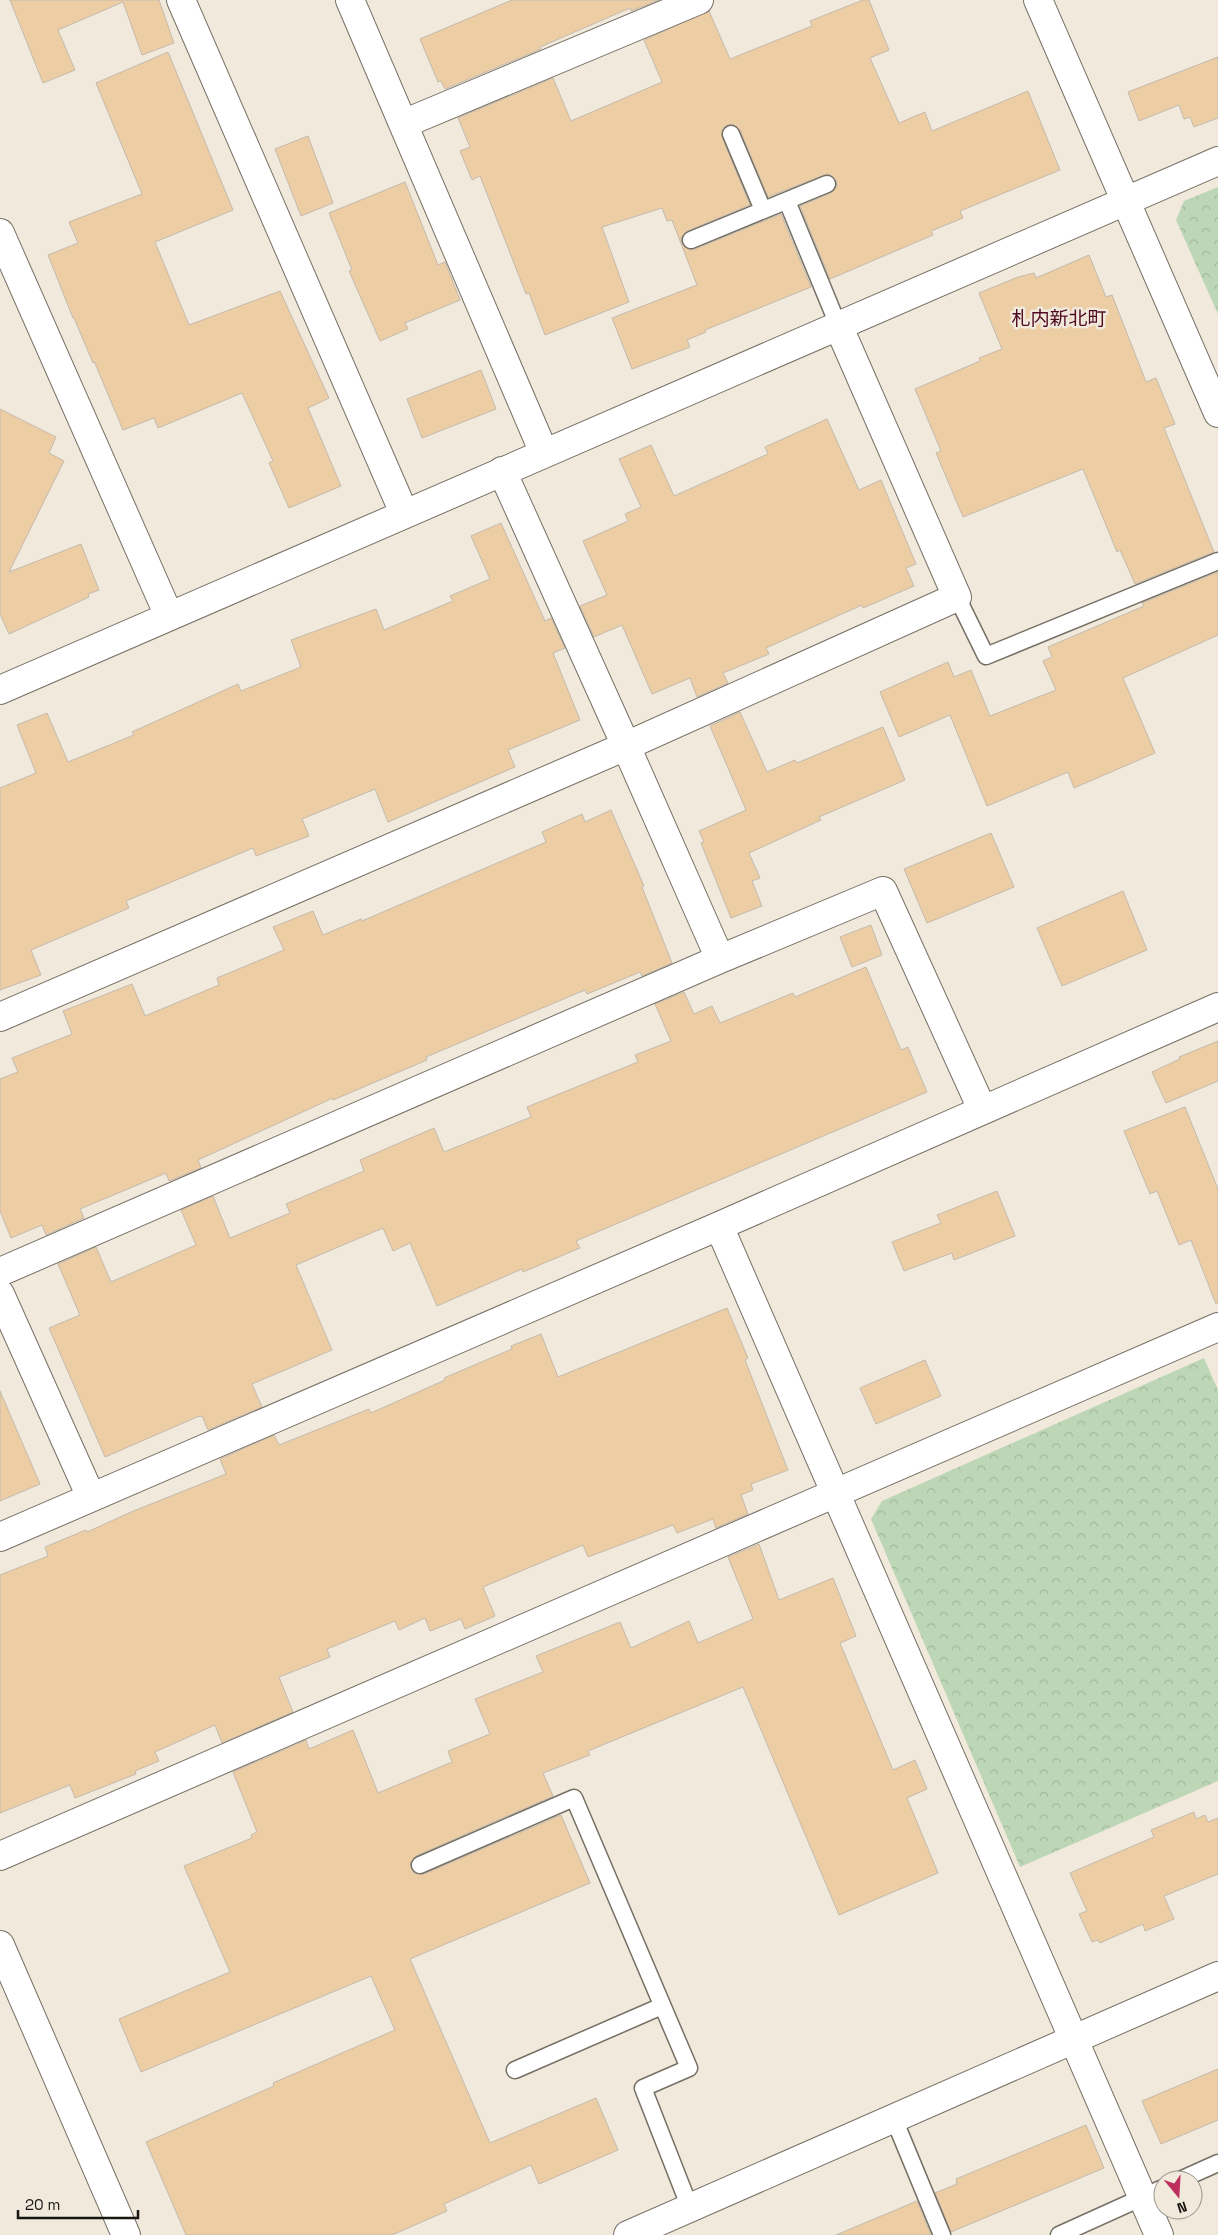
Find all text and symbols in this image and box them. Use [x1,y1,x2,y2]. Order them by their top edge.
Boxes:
district label: 札内新北町 [1011,306,1107,331]
north arrow [1153,2170,1203,2220]
scale bar [18,2188,138,2220]
text: 20 m [25,2195,60,2214]
text: N [1175,2197,1189,2217]

